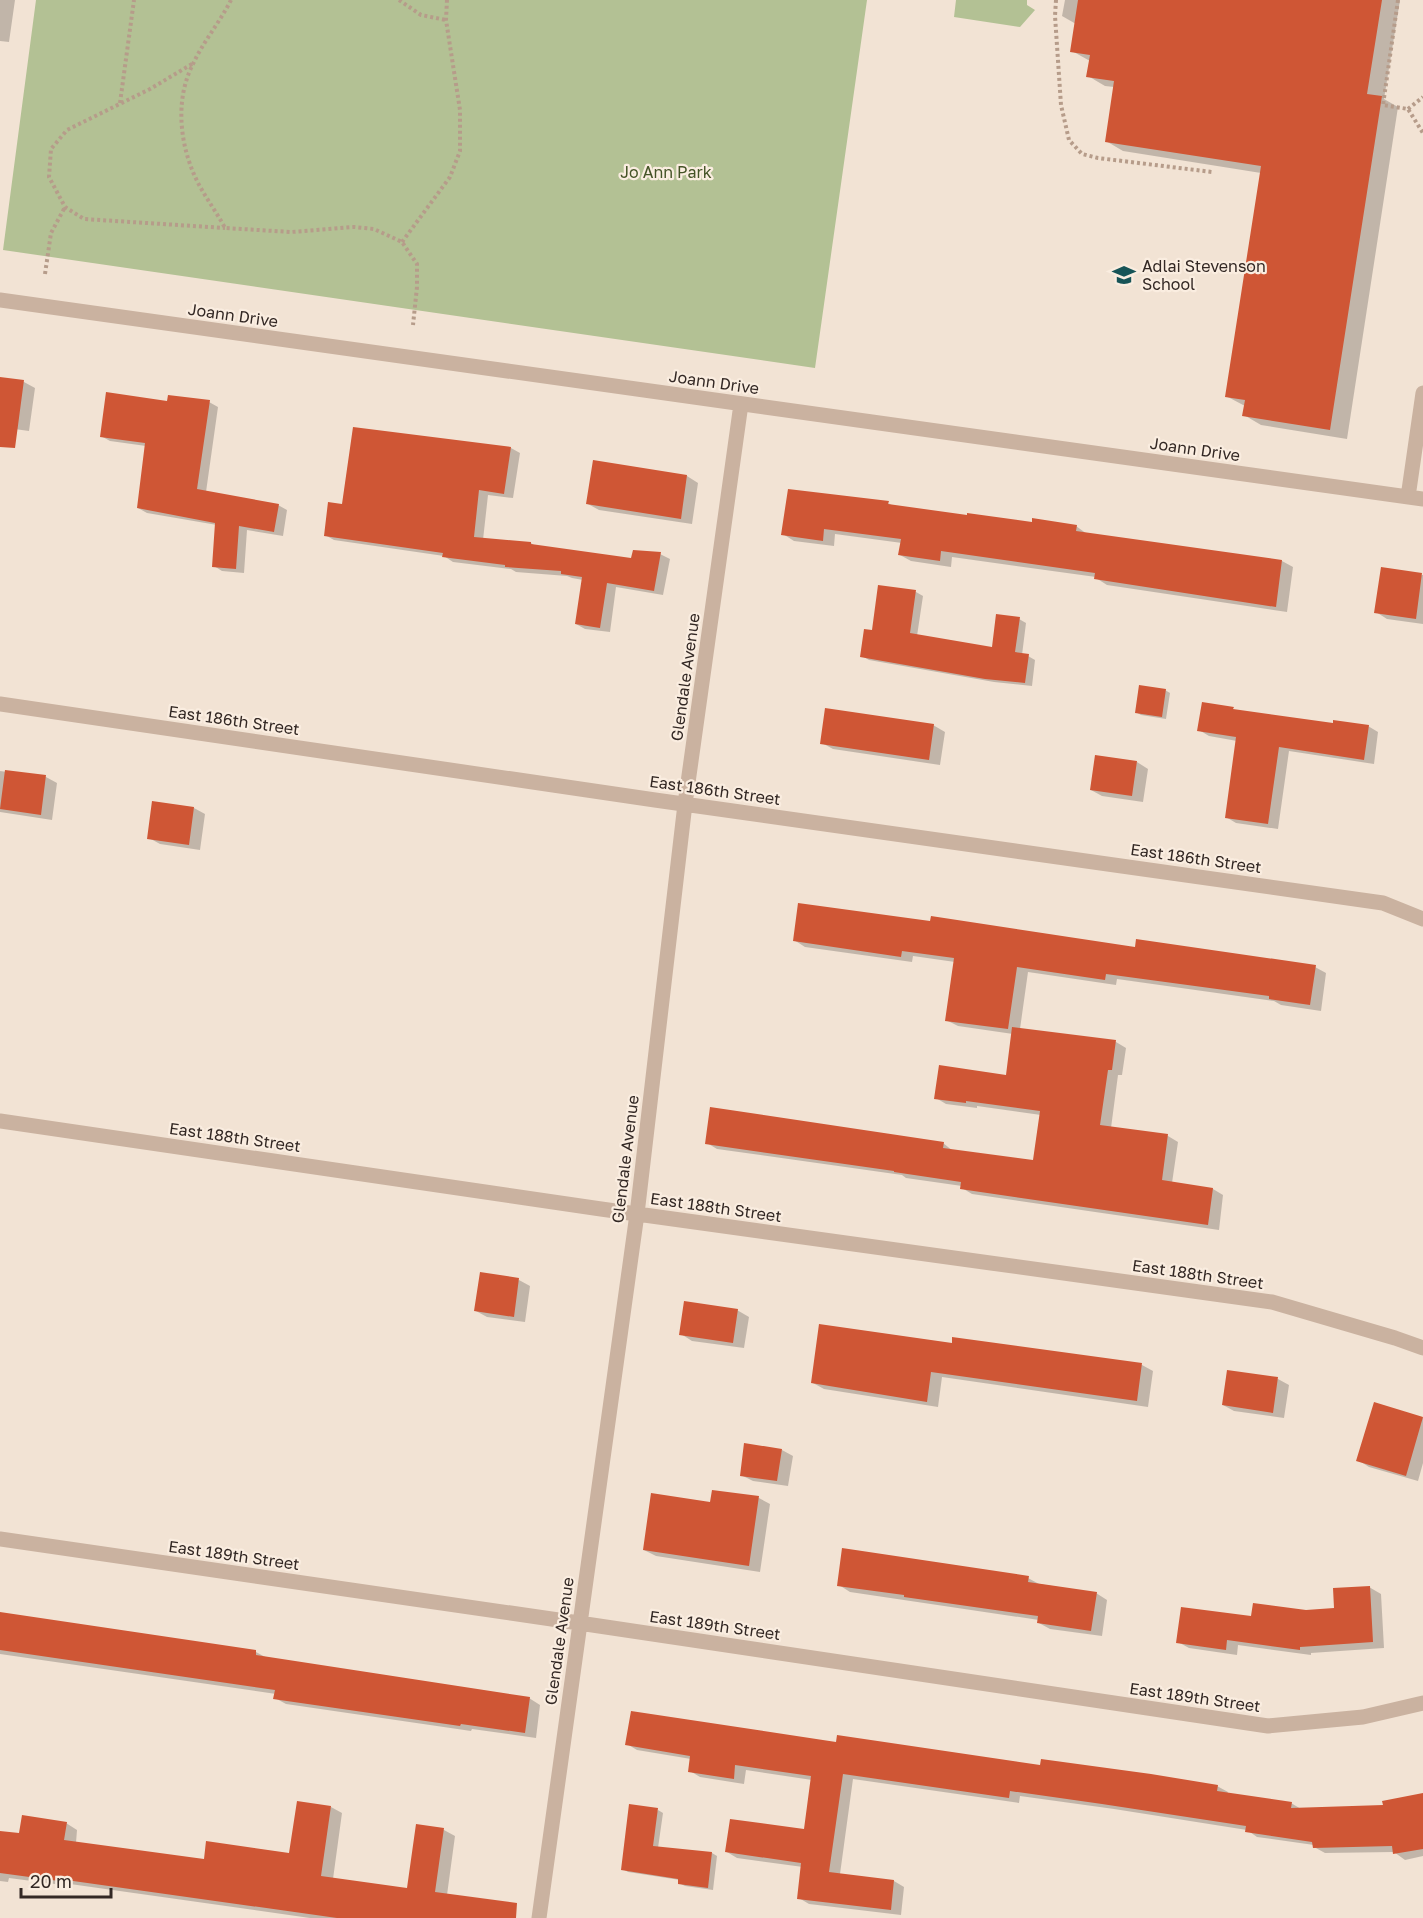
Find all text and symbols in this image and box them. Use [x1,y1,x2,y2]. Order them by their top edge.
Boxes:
park label: Jo Ann Park [620,162,712,182]
place label: Adlai Stevenson School [1142,256,1266,294]
school or university icon: Adlai Stevenson School [1111,262,1137,288]
street label: Joann Drive [187,299,279,331]
street label: Joann Drive [668,366,760,398]
street label: Joann Drive [1149,433,1241,465]
street label: Glendale Avenue [666,612,704,742]
street label: East 186th Street [167,701,301,739]
street label: East 186th Street [648,771,782,809]
street label: East 186th Street [1129,839,1263,877]
street label: Glendale Avenue [607,1094,643,1224]
street label: East 188th Street [168,1118,302,1156]
street label: East 188th Street [649,1188,783,1226]
street label: East 188th Street [1131,1255,1265,1293]
street label: East 189th Street [167,1536,301,1574]
street label: Glendale Avenue [540,1576,578,1706]
street label: East 189th Street [648,1606,782,1644]
street label: East 189th Street [1128,1678,1262,1716]
scale bar [21,1861,111,1899]
text: 20 m [30,1870,72,1892]

